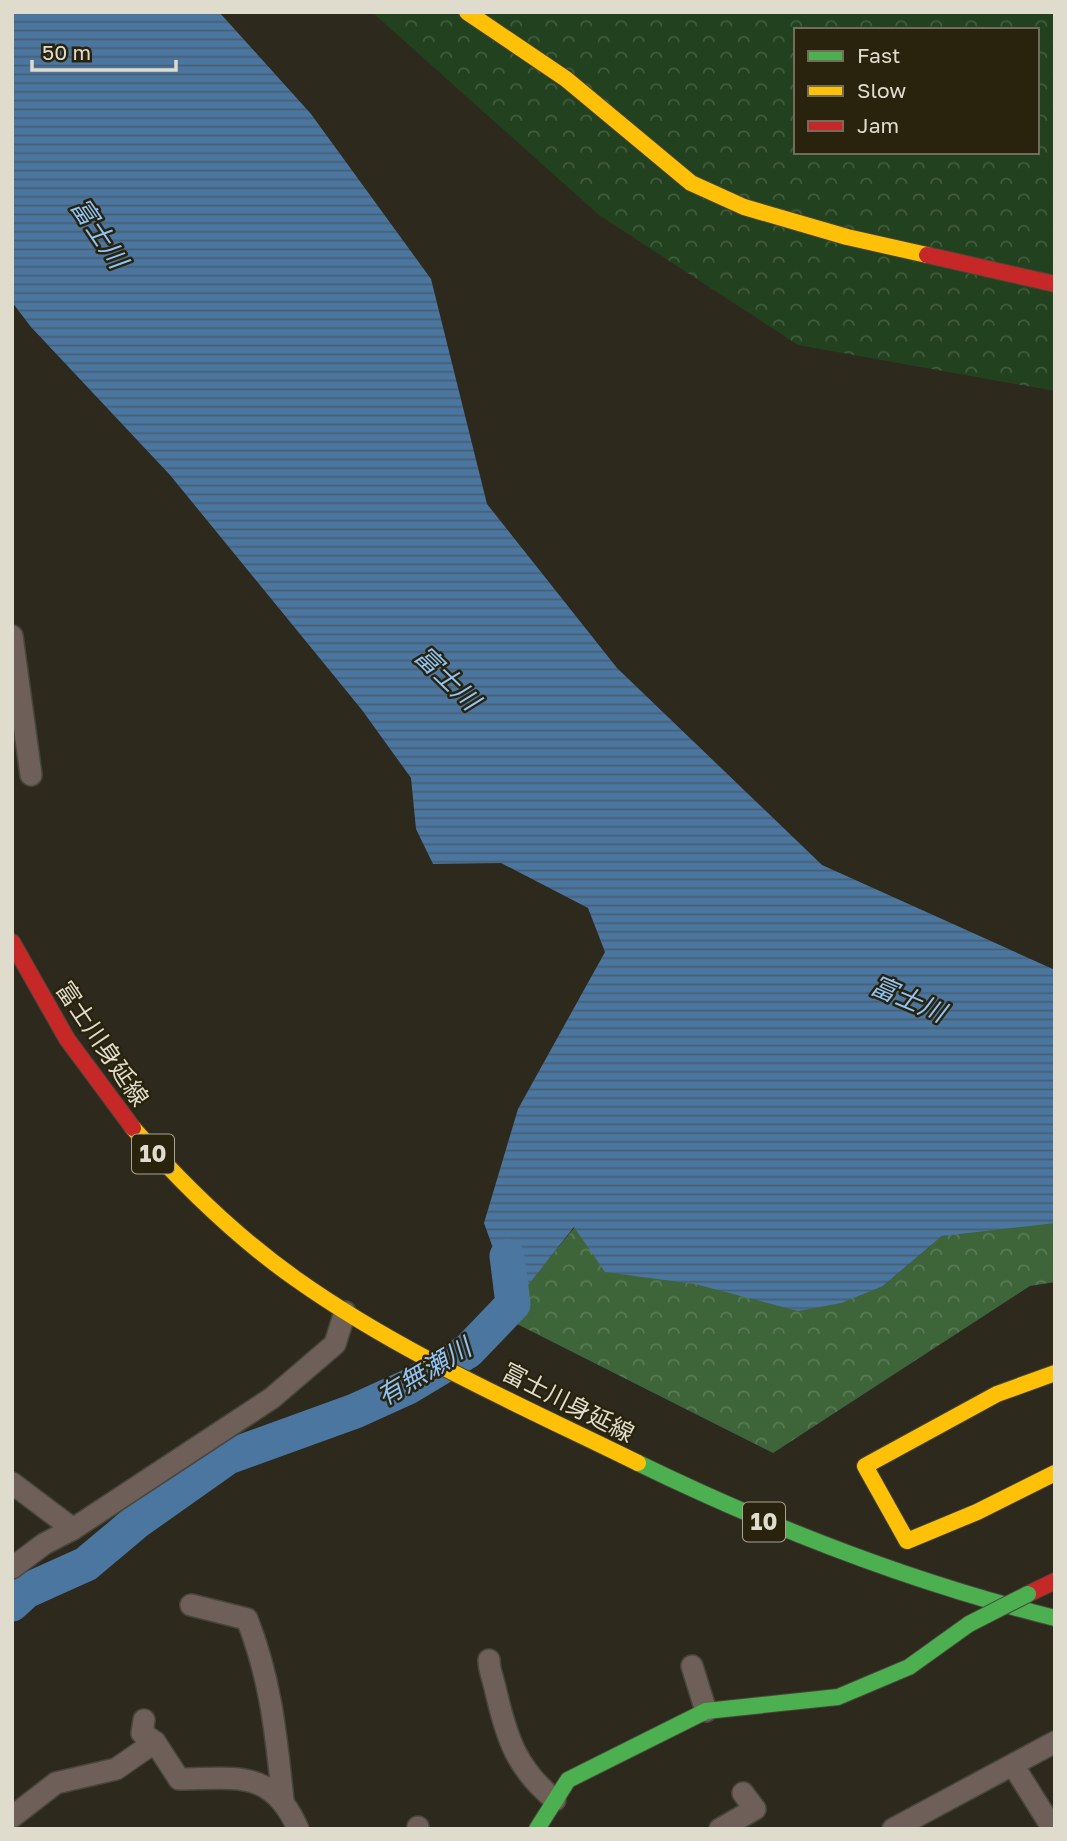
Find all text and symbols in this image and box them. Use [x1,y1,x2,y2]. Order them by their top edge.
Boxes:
scale bar [32,28,175,72]
legend [794,28,1039,154]
text: 50 m [42,39,91,65]
text: Fast [857,42,900,68]
text: Slow [857,77,906,103]
text: Jam [857,112,899,138]
water label: 富士川 [65,192,136,276]
water label: 富士川 [409,639,488,718]
water label: 富士川 [866,969,953,1029]
street label: 富士川身延線 [51,975,156,1111]
road number: 10 [132,1134,174,1174]
water label: 有無瀬川 [371,1330,479,1412]
street label: 富士川身延線 [498,1356,639,1447]
road number: 10 [743,1502,785,1541]

